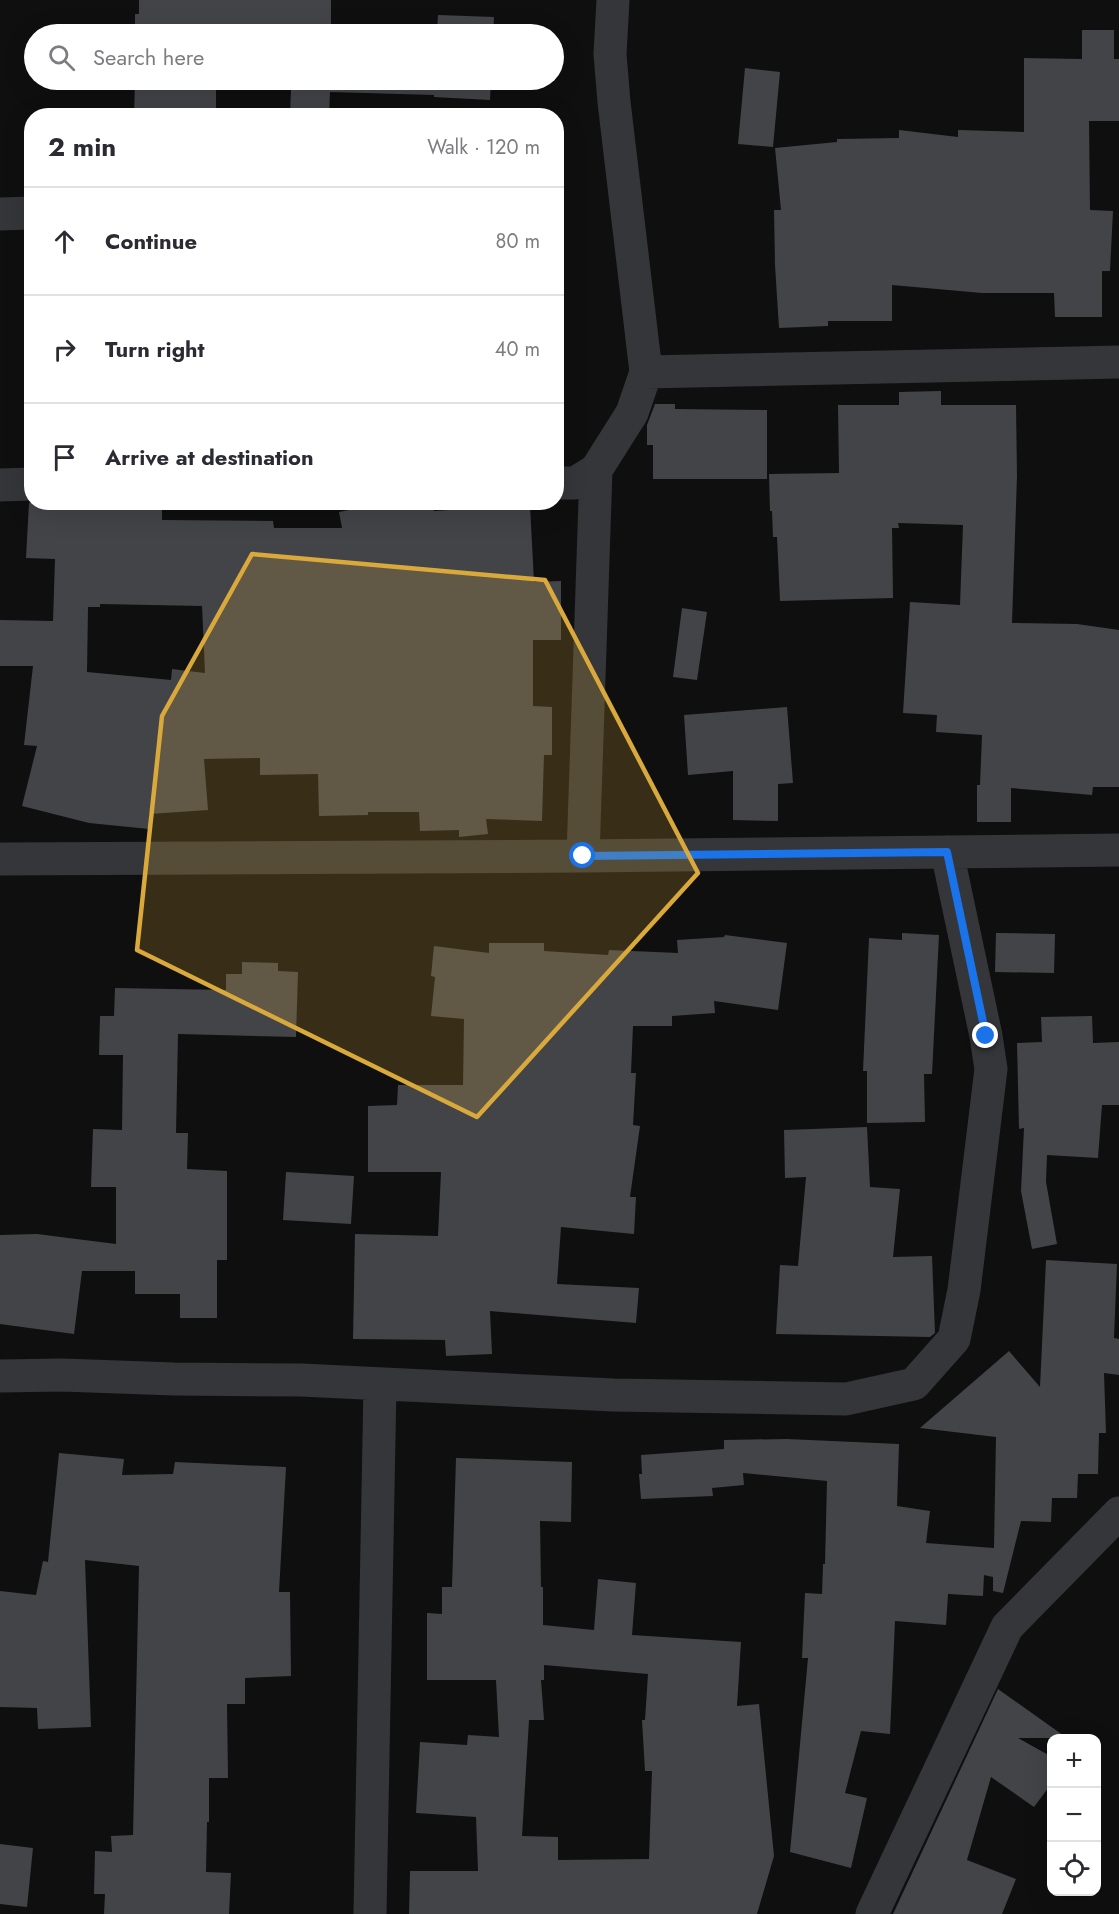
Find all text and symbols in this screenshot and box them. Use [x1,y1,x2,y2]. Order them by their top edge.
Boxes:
search box [24,24,564,90]
icon: search [45,41,78,74]
text: Search here [93,41,204,73]
text: 2 min [48,128,116,166]
text: Walk · 120 m [427,133,540,162]
icon: ahead [48,225,81,258]
text: Continue [105,225,197,257]
text: 80 m [495,227,540,256]
icon: right [48,333,81,366]
text: Turn right [105,333,205,365]
text: 40 m [495,335,540,364]
icon: arrive [48,441,81,474]
text: Arrive at destination [105,441,314,473]
route start [569,842,595,868]
route end [972,1022,998,1048]
map controls [1047,1734,1101,1896]
button: + [1047,1734,1101,1788]
button: − [1047,1788,1101,1842]
button: locate [1047,1842,1101,1896]

